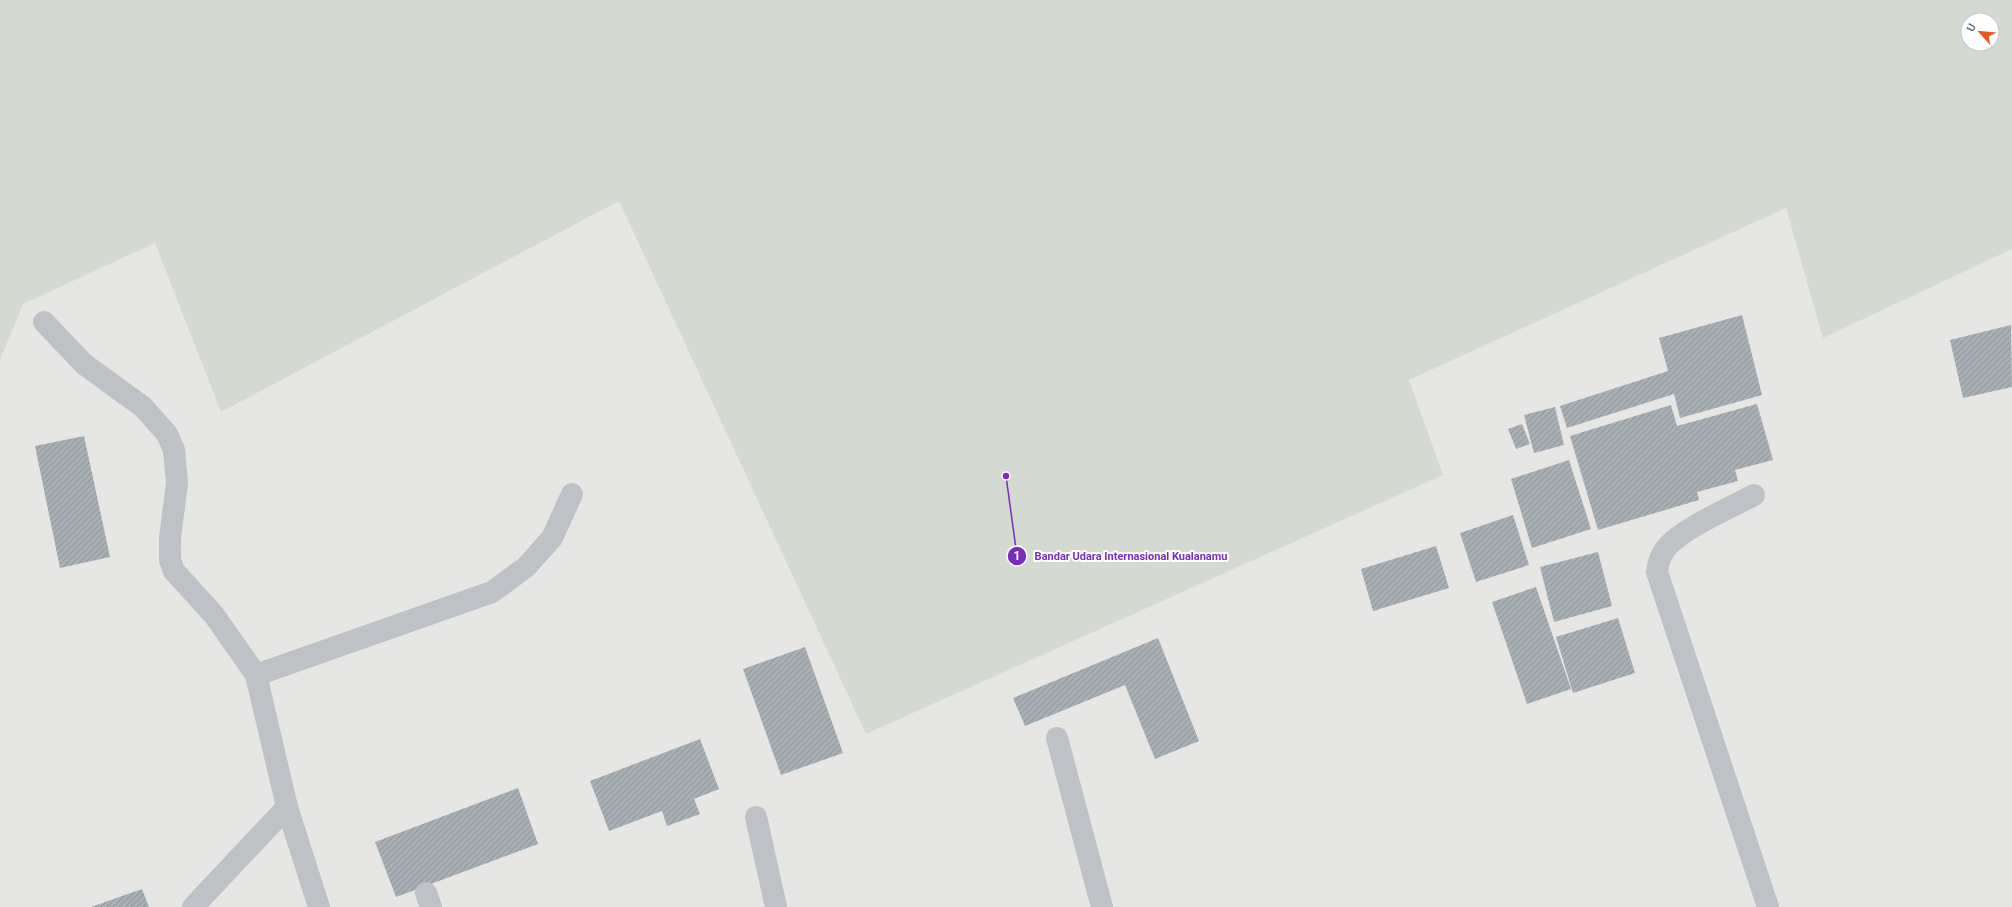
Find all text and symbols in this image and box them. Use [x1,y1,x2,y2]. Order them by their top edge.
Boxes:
north arrow [1960,12,2000,52]
text: U [1964,21,1979,34]
callout: Bandar Udara Internasional Kualanamu [1007,544,1236,567]
text: 1 [1014,549,1020,563]
text: Bandar Udara Internasional Kualanamu [1035,550,1227,563]

